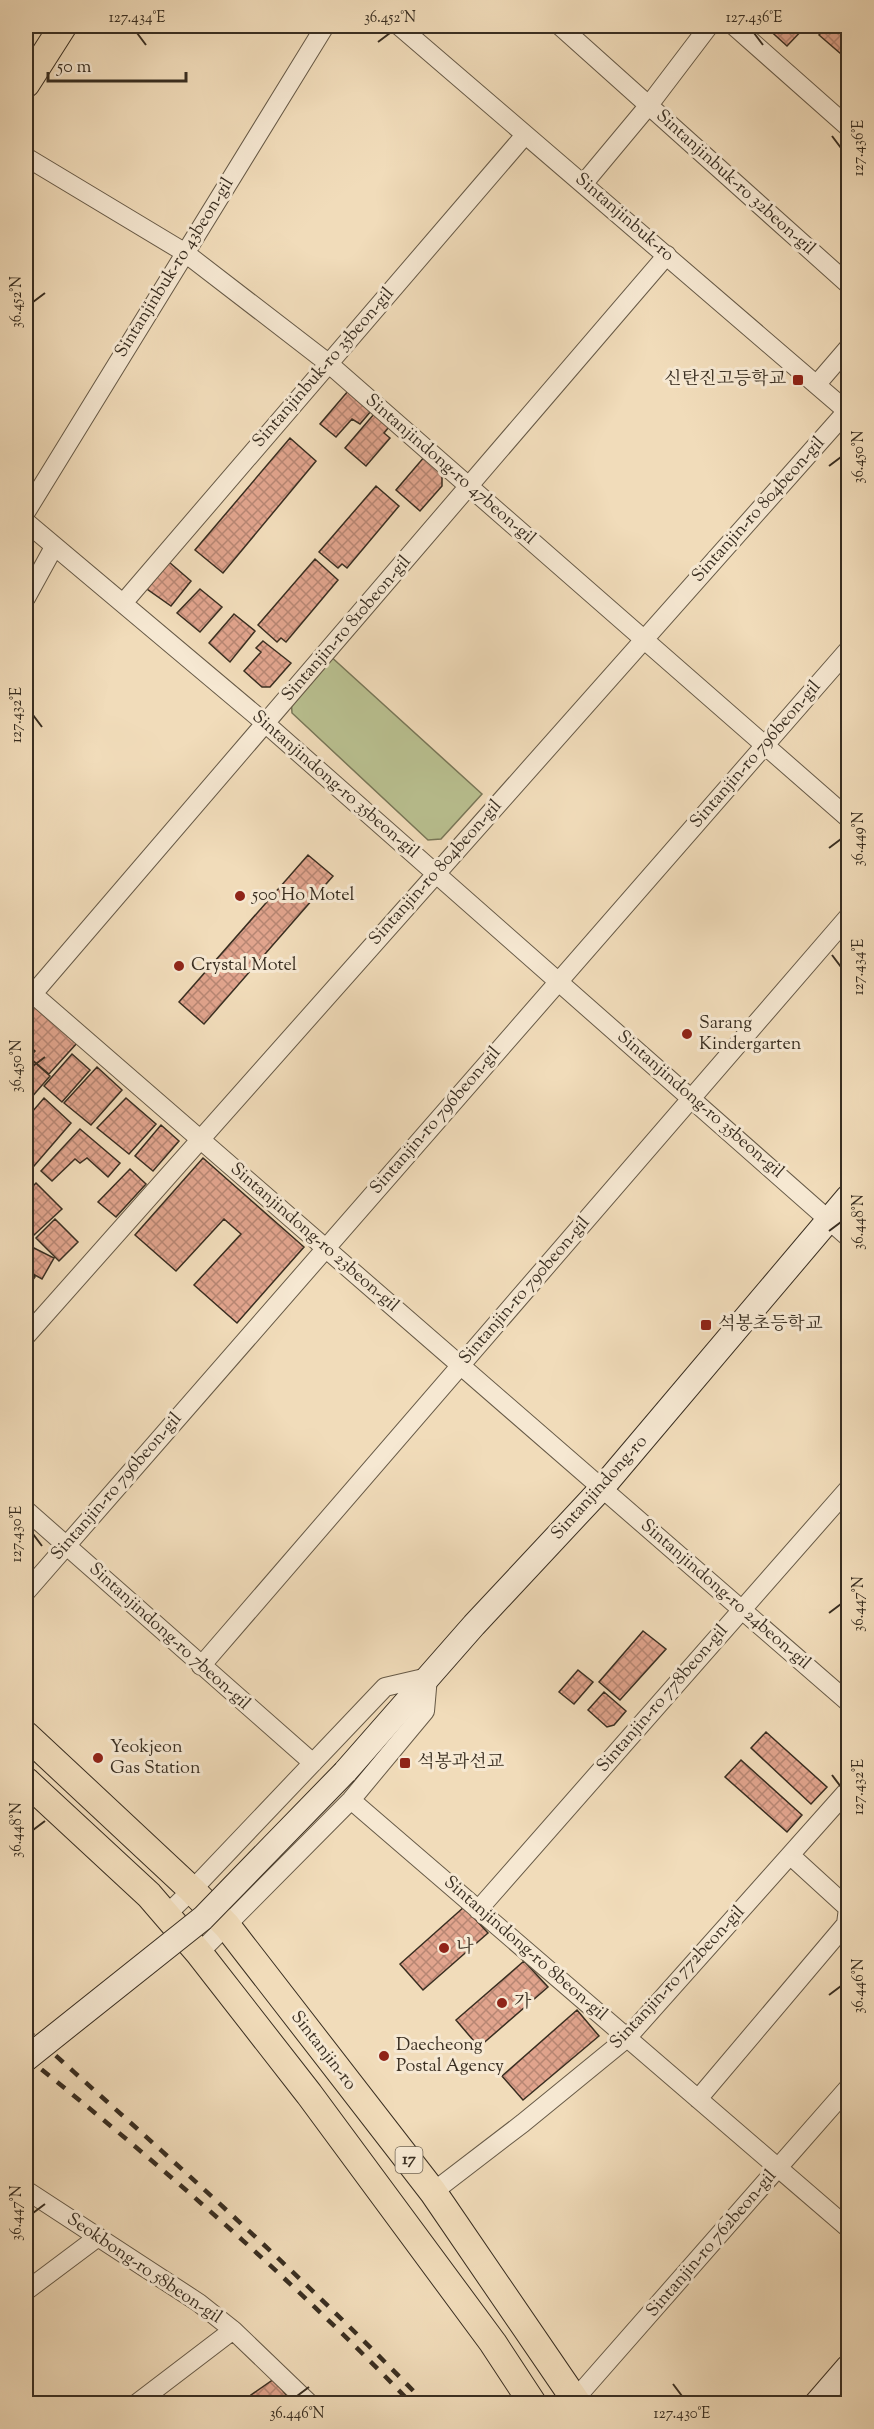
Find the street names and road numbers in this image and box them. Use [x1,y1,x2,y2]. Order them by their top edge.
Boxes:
street label: Sintanjinbuk-ro 32beon-gil [649,104,821,262]
street label: Sintanjinbuk-ro [569,167,679,269]
street label: Sintanjinbuk-ro 43beon-gil [109,173,241,363]
street label: Sintanjinbuk-ro 35beon-gil [247,282,401,454]
street label: Sintanjindong-ro 47beon-gil [359,388,541,552]
street label: Sintanjin-ro 804beon-gil [686,431,832,589]
street label: Sintanjin-ro 810beon-gil [276,550,418,708]
street label: Sintanjin-ro 796beon-gil [684,675,828,835]
street label: Sintanjindong-ro 35beon-gil [246,705,424,865]
street label: Sintanjin-ro 804beon-gil [363,794,509,952]
street label: Sintanjindong-ro 35beon-gil [611,1025,789,1185]
street label: Sintanjin-ro 796beon-gil [364,1041,508,1201]
street label: Sintanjindong-ro 23beon-gil [224,1157,404,1319]
street label: Sintanjin-ro 790beon-gil [453,1211,597,1371]
street label: Sintanjin-ro 796beon-gil [45,1407,189,1567]
street label: Sintanjindong-ro [546,1430,654,1546]
street label: Sintanjindong-ro 24beon-gil [634,1514,816,1676]
street label: Sintanjindong-ro 7beon-gil [82,1557,256,1717]
street label: Sintanjin-ro 778beon-gil [591,1619,735,1779]
street label: Sintanjindong-ro 8beon-gil [437,1870,613,2028]
street label: Sintanjin-ro 772beon-gil [604,1900,752,2056]
street label: Sintanjin-ro [284,2006,362,2096]
road number: 17 [396,2147,422,2173]
street label: Sintanjin-ro 762beon-gil [641,2165,783,2323]
street label: Seokbong-ro 58beon-gil [61,2207,227,2331]

